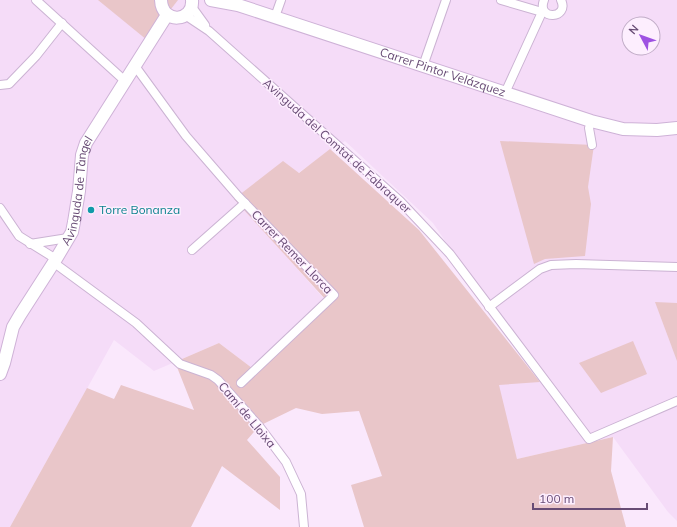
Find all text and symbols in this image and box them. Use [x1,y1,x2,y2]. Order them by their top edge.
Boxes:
north arrow [621,16,661,56]
text: N [625,22,641,37]
street label: Carrer Pintor Velázquez [378,44,508,99]
street label: Avinguda del Comtat de Fabraquer [260,75,415,217]
street label: Avinguda de Tàngel [58,133,96,248]
place label: Torre Bonanza [99,202,180,217]
marker: Torre Bonanza [86,205,96,215]
street label: Carrer Remer Llorca [249,207,336,297]
street label: Camí de Lloixa [216,379,279,451]
scale bar [533,485,647,511]
text: 100 m [539,491,574,506]

